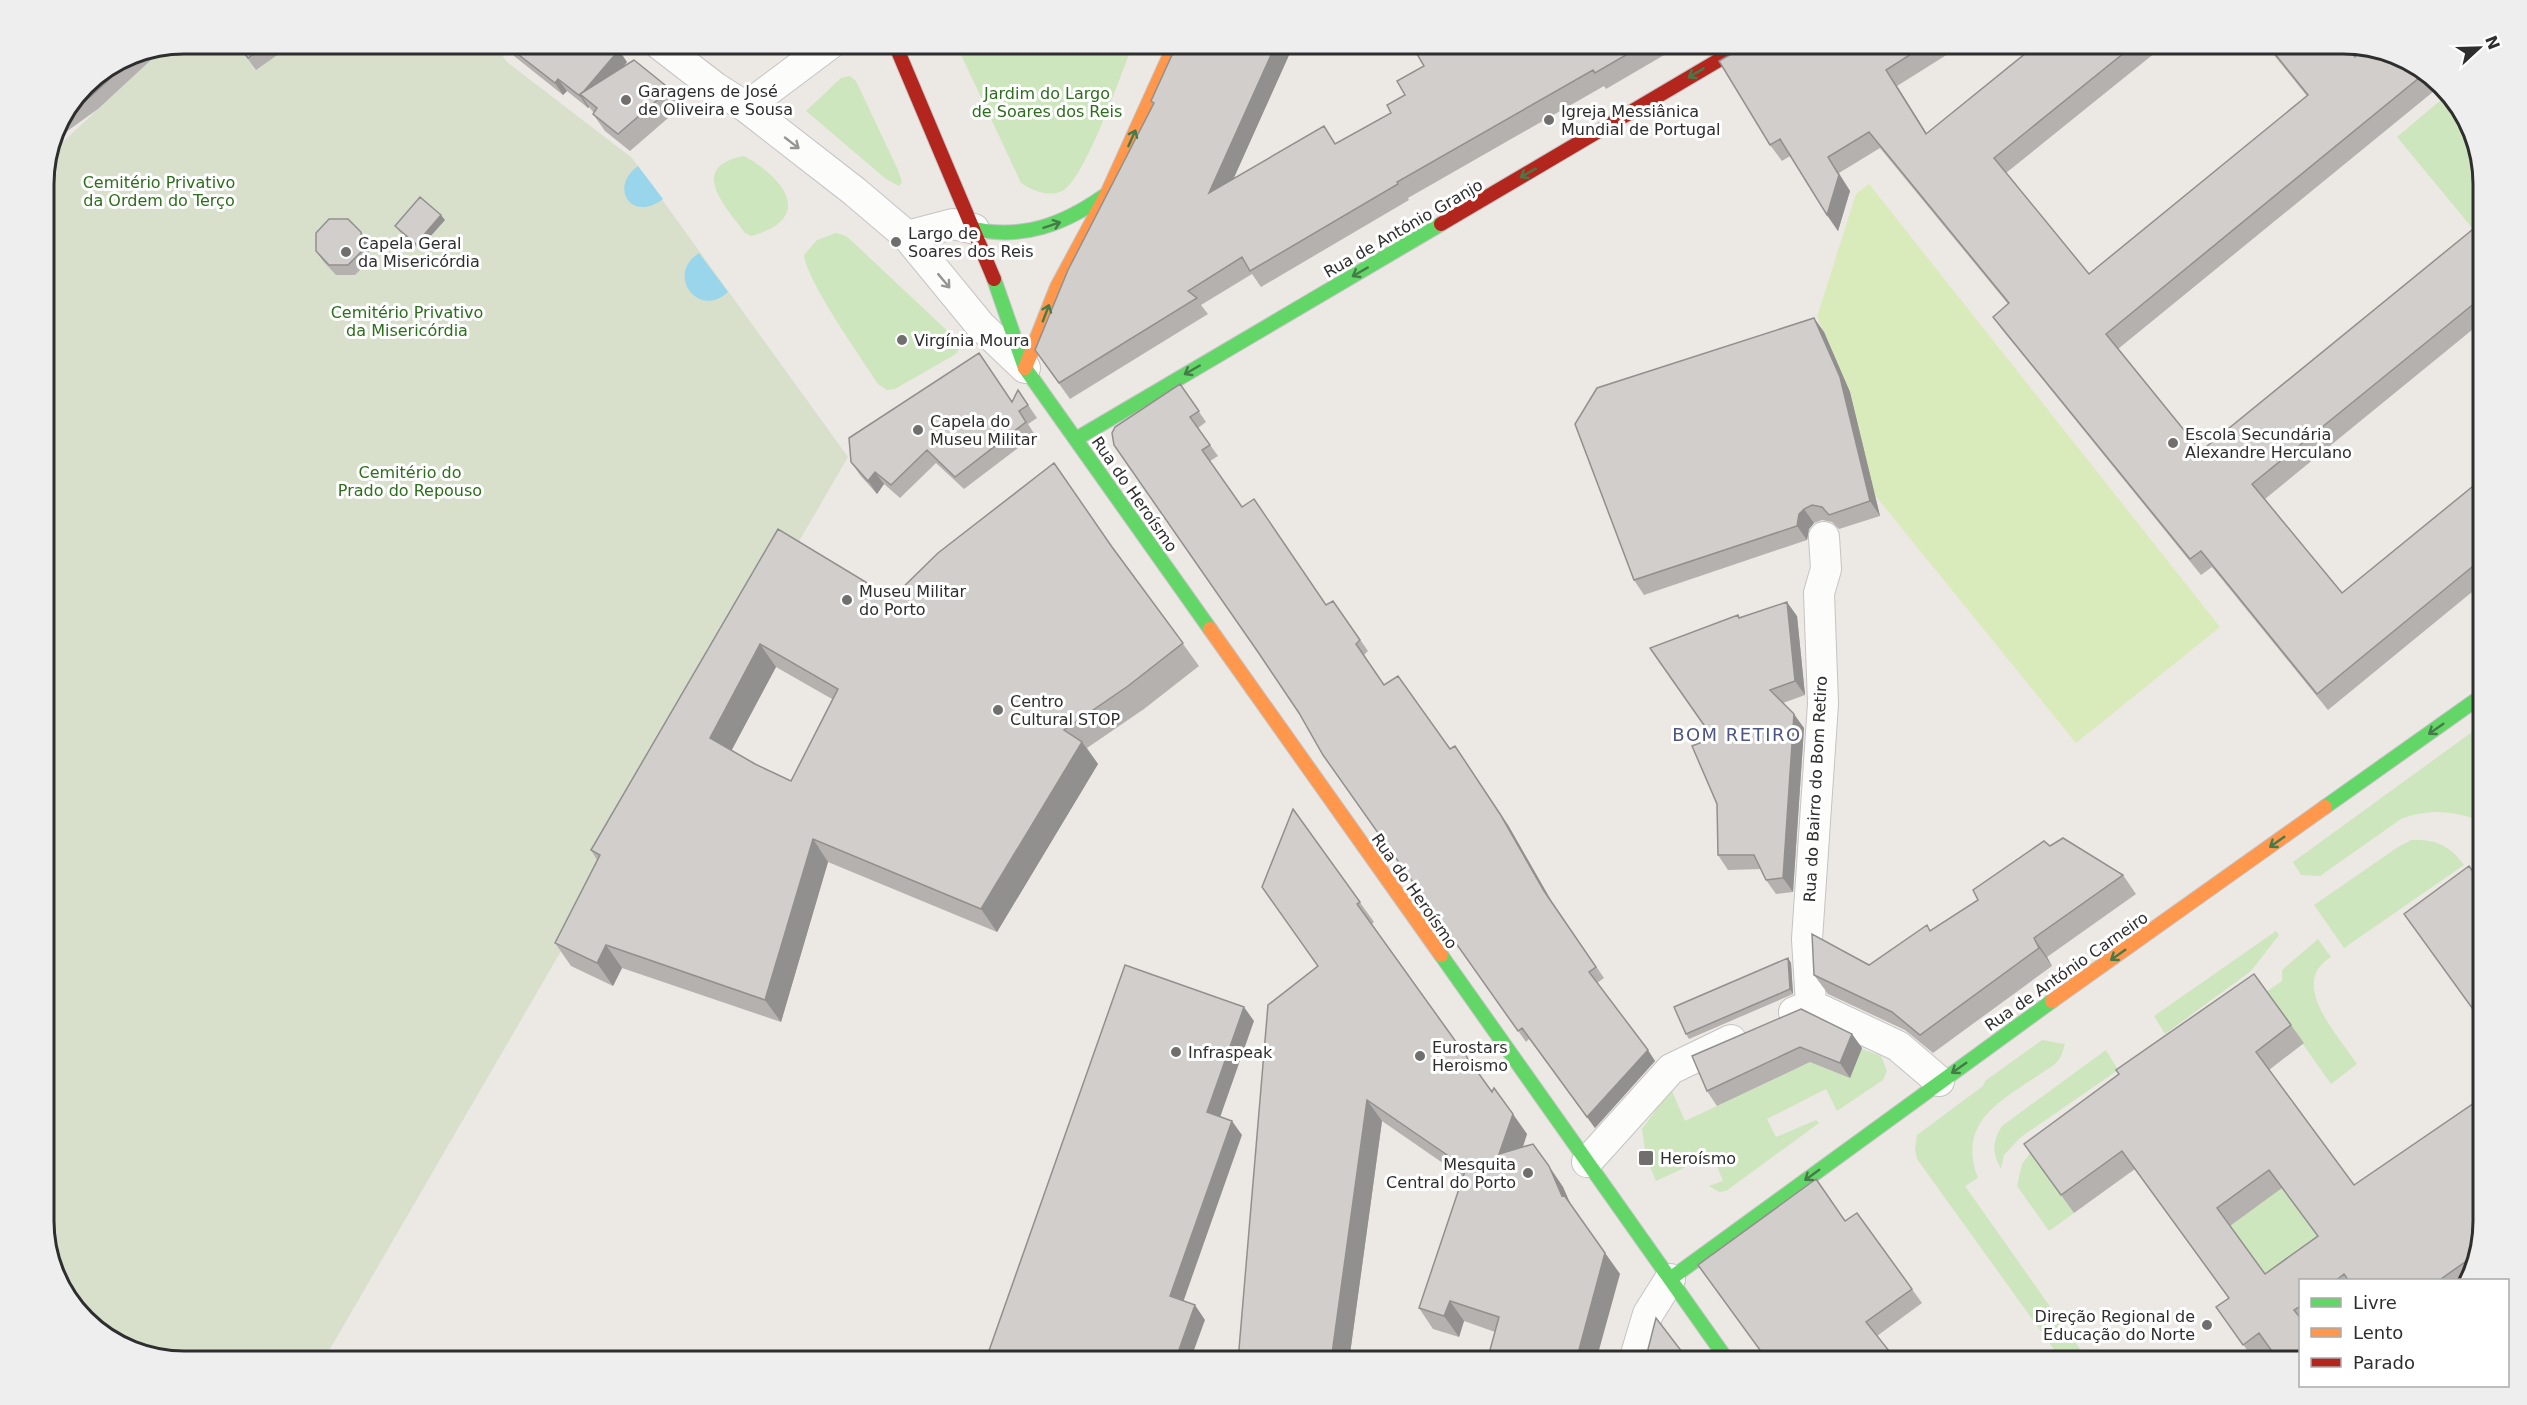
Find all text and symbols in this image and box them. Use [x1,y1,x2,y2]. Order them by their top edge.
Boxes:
north arrow [2449,18,2509,78]
text: N [2481,33,2504,52]
one-way arrow [1688,68,1705,80]
place label: Garagens de José de Oliveira e Sousa [638,82,793,119]
park label: Jardim do Largo de Soares dos Reis [972,84,1122,121]
marker: Garagens de José de Oliveira e Sousa [619,93,633,107]
place label: Igreja Messiânica Mundial de Portugal [1561,102,1720,139]
marker: Igreja Messiânica Mundial de Portugal [1542,113,1556,127]
one-way arrow [1127,130,1138,148]
one-way arrow [784,136,800,149]
one-way arrow [1520,167,1537,179]
park label: Cemitério Privativo da Ordem do Terço [83,173,235,210]
street label: Rua de António Granjo [1320,175,1486,282]
one-way arrow [1042,219,1061,230]
place label: Largo de Soares dos Reis [908,224,1034,261]
place label: Capela Geral da Misericórdia [358,234,480,271]
marker: Largo de Soares dos Reis [889,235,903,249]
marker: Capela Geral da Misericórdia [339,245,353,259]
one-way arrow [1352,266,1369,278]
one-way arrow [937,273,951,288]
park label: Cemitério Privativo da Misericórdia [331,303,483,340]
one-way arrow [1042,305,1053,323]
place label: Virgínia Moura [914,331,1030,350]
marker: Virgínia Moura [895,333,909,347]
one-way arrow [1183,365,1200,377]
place label: Capela do Museu Militar [930,412,1038,449]
marker: Capela do Museu Militar [911,423,925,437]
place label: Escola Secundária Alexandre Herculano [2185,425,2352,462]
street label: Rua do Heroísmo [1088,433,1182,556]
marker: Escola Secundária Alexandre Herculano [2166,436,2180,450]
park label: Cemitério do Prado do Repouso [338,463,482,500]
place label: Museu Militar do Porto [859,582,967,619]
marker: Museu Militar do Porto [840,593,854,607]
street label: Rua do Bairro do Bom Retiro [1800,675,1831,903]
place label: Centro Cultural STOP [1010,692,1121,729]
marker: Centro Cultural STOP [991,703,1005,717]
one-way arrow [2428,723,2444,735]
district label: BOM RETIRO [1672,724,1802,745]
street label: Rua do Heroísmo [1368,830,1462,953]
one-way arrow [2269,836,2285,848]
street label: Rua de António Carneiro [1981,908,2152,1035]
one-way arrow [2110,949,2126,961]
place label: Eurostars Heroismo [1432,1038,1508,1075]
place label: Infraspeak [1188,1043,1273,1062]
marker: Infraspeak [1169,1045,1183,1059]
marker: Eurostars Heroismo [1413,1049,1427,1063]
one-way arrow [1951,1061,1967,1074]
marker: Heroísmo [1637,1149,1655,1167]
place label: Heroísmo [1660,1149,1736,1168]
place label: Mesquita Central do Porto [1386,1155,1516,1192]
marker: Mesquita Central do Porto [1521,1166,1535,1180]
one-way arrow [1804,1169,1820,1181]
legend [2299,1279,2509,1387]
text: Livre [2353,1292,2397,1313]
place label: Direção Regional de Educação do Norte [2035,1307,2195,1344]
marker: Direção Regional de Educação do Norte [2200,1318,2214,1332]
text: Lento [2353,1322,2403,1343]
text: Parado [2353,1352,2415,1373]

